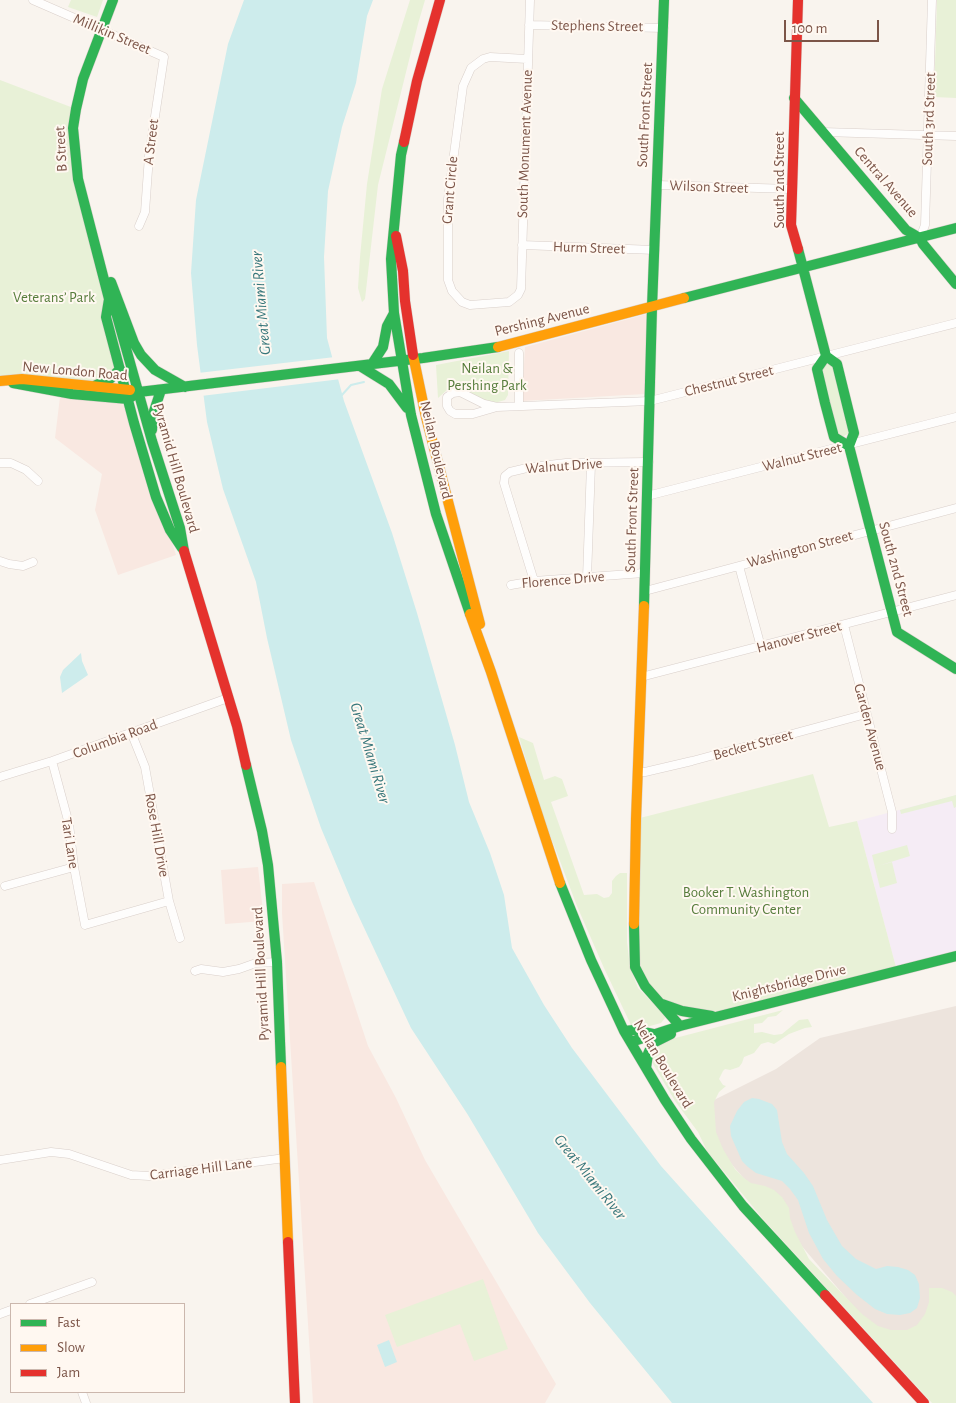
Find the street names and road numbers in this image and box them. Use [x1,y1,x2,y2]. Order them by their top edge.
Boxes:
street label: Millikin Street [71,10,153,58]
street label: Stephens Street [551,16,643,36]
street label: South Front Street [633,62,657,168]
street label: South Monument Avenue [513,69,537,219]
street label: South 3rd Street [918,72,940,166]
street label: A Street [139,118,163,166]
street label: B Street [51,126,71,172]
street label: South 2nd Street [770,132,788,228]
street label: Central Avenue [850,143,922,221]
street label: Grant Circle [438,155,462,225]
street label: Wilson Street [669,177,749,197]
street label: Hurm Street [553,238,625,258]
street label: Pershing Avenue [493,300,591,340]
street label: New London Road [22,357,128,385]
street label: Chestnut Street [683,361,775,401]
street label: Neilan Boulevard [416,399,456,501]
street label: Pyramid Hill Boulevard [149,401,203,535]
street label: Walnut Street [760,438,844,476]
street label: Walnut Drive [525,454,603,478]
street label: South Front Street [621,467,643,573]
street label: South 2nd Street [875,520,917,618]
street label: Washington Street [745,526,855,572]
street label: Florence Drive [521,567,605,593]
street label: Hanover Street [755,617,843,657]
street label: Garden Avenue [850,682,890,772]
street label: Columbia Road [70,715,160,763]
street label: Beckett Street [711,726,795,764]
street label: Rose Hill Drive [141,792,173,878]
street label: Tari Lane [57,816,83,870]
street label: Pyramid Hill Boulevard [248,906,274,1042]
street label: Knightsbridge Drive [730,960,848,1006]
street label: Neilan Boulevard [629,1016,697,1112]
street label: Carriage Hill Lane [149,1154,253,1184]

